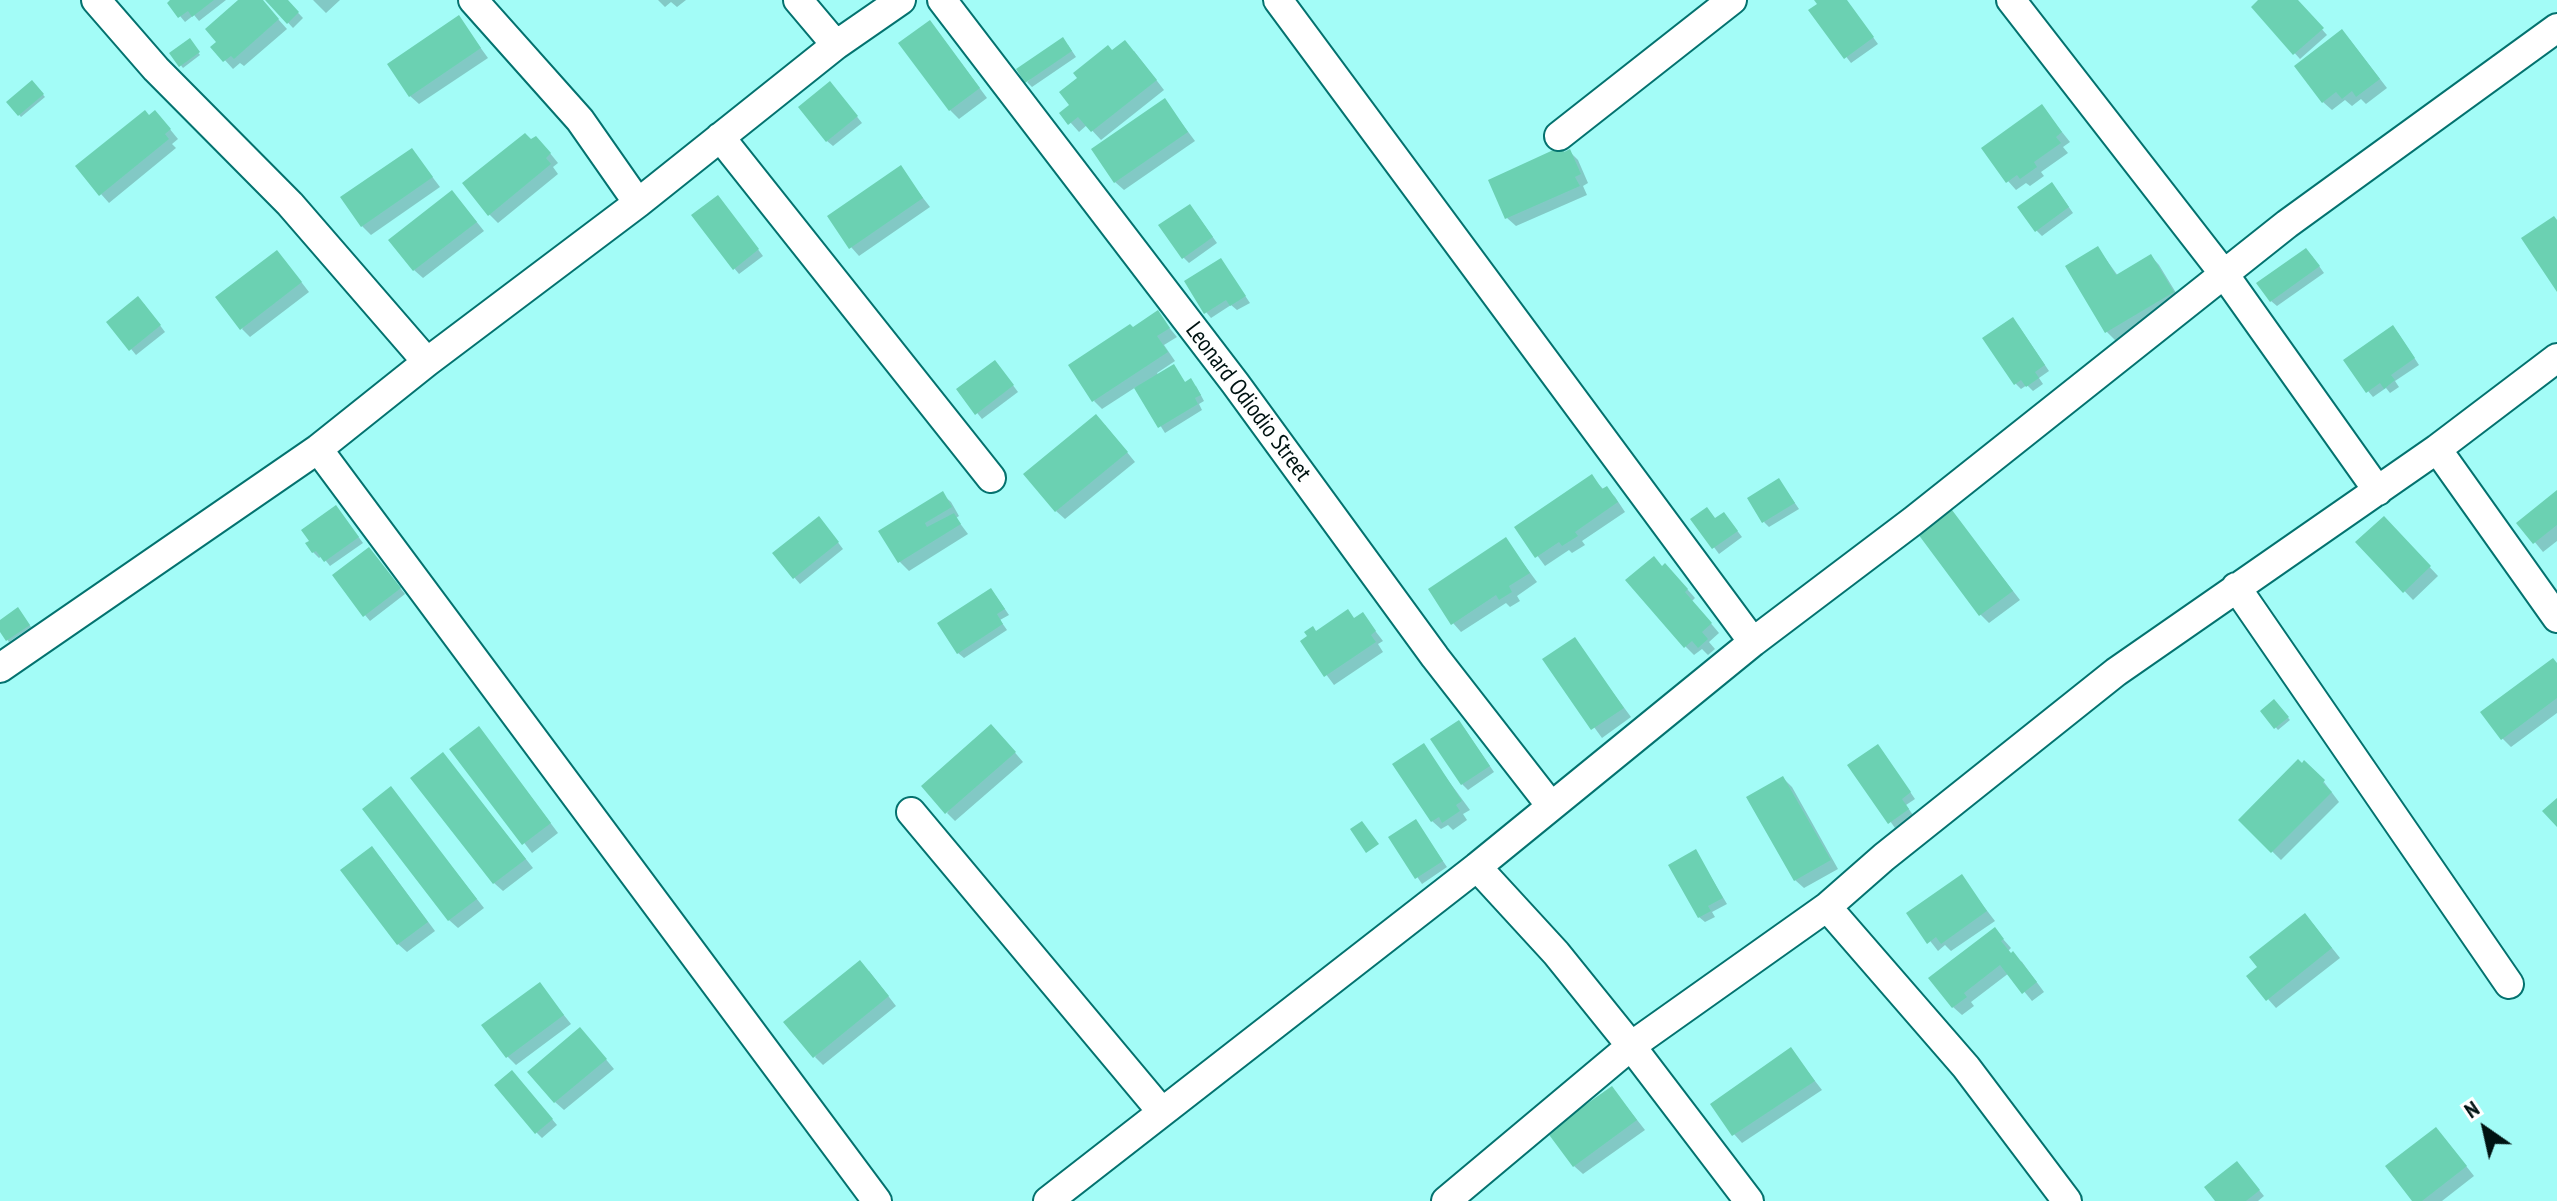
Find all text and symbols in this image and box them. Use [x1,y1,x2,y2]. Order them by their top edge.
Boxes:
street label: Leonard Odiodio Street [1179,317,1317,487]
north arrow [2445,1089,2525,1169]
text: N [2459,1094,2484,1124]

